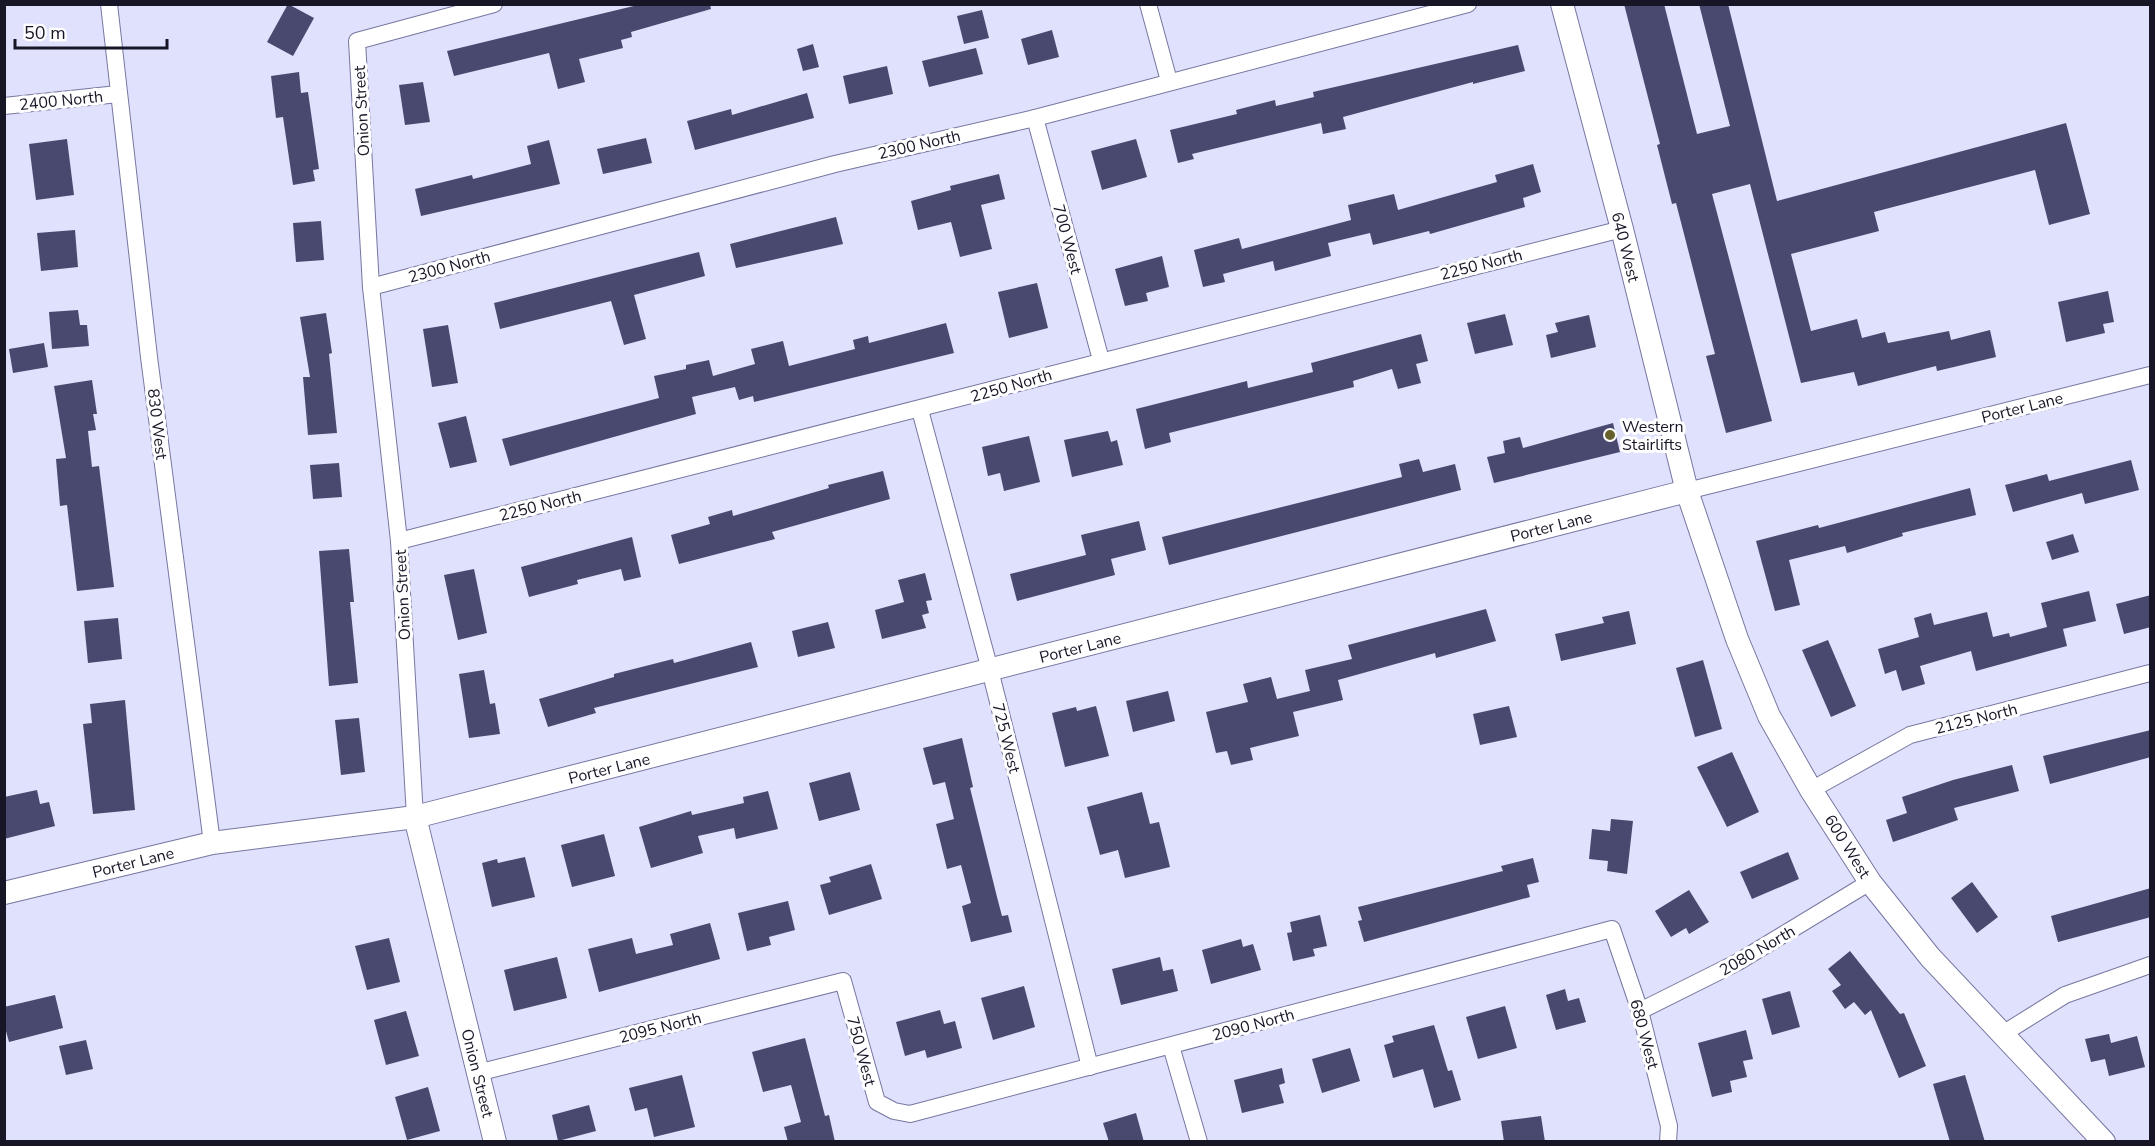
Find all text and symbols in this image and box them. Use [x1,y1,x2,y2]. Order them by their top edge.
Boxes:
scale bar [15,12,166,50]
text: 50 m [24,21,66,45]
street label: Onion Street [349,65,375,157]
street label: 2400 North [18,86,104,116]
street label: 2300 North [876,125,963,165]
street label: 700 West [1047,202,1087,277]
street label: 640 West [1606,210,1644,285]
street label: 2250 North [1438,244,1525,286]
street label: 2300 North [406,245,493,288]
street label: 2250 North [968,364,1055,408]
street label: 830 West [142,387,172,461]
street label: Porter Lane [1979,387,2065,429]
place label: Western Stairlifts [1622,416,1684,456]
marker: Western Stairlifts [1603,428,1617,442]
street label: 2250 North [497,485,584,527]
street label: Porter Lane [1508,506,1594,548]
street label: Onion Street [390,549,416,641]
street label: Porter Lane [1037,627,1123,669]
street label: 2125 North [1933,698,2020,740]
street label: 725 West [987,701,1025,776]
street label: Porter Lane [566,748,652,790]
street label: 600 West [1819,810,1876,883]
street label: Porter Lane [90,842,176,884]
street label: 2080 North [1716,920,1799,981]
street label: 680 West [1624,997,1664,1072]
street label: 2090 North [1210,1003,1297,1046]
street label: 2095 North [617,1007,704,1049]
street label: 750 West [841,1014,881,1089]
street label: Onion Street [455,1027,499,1120]

